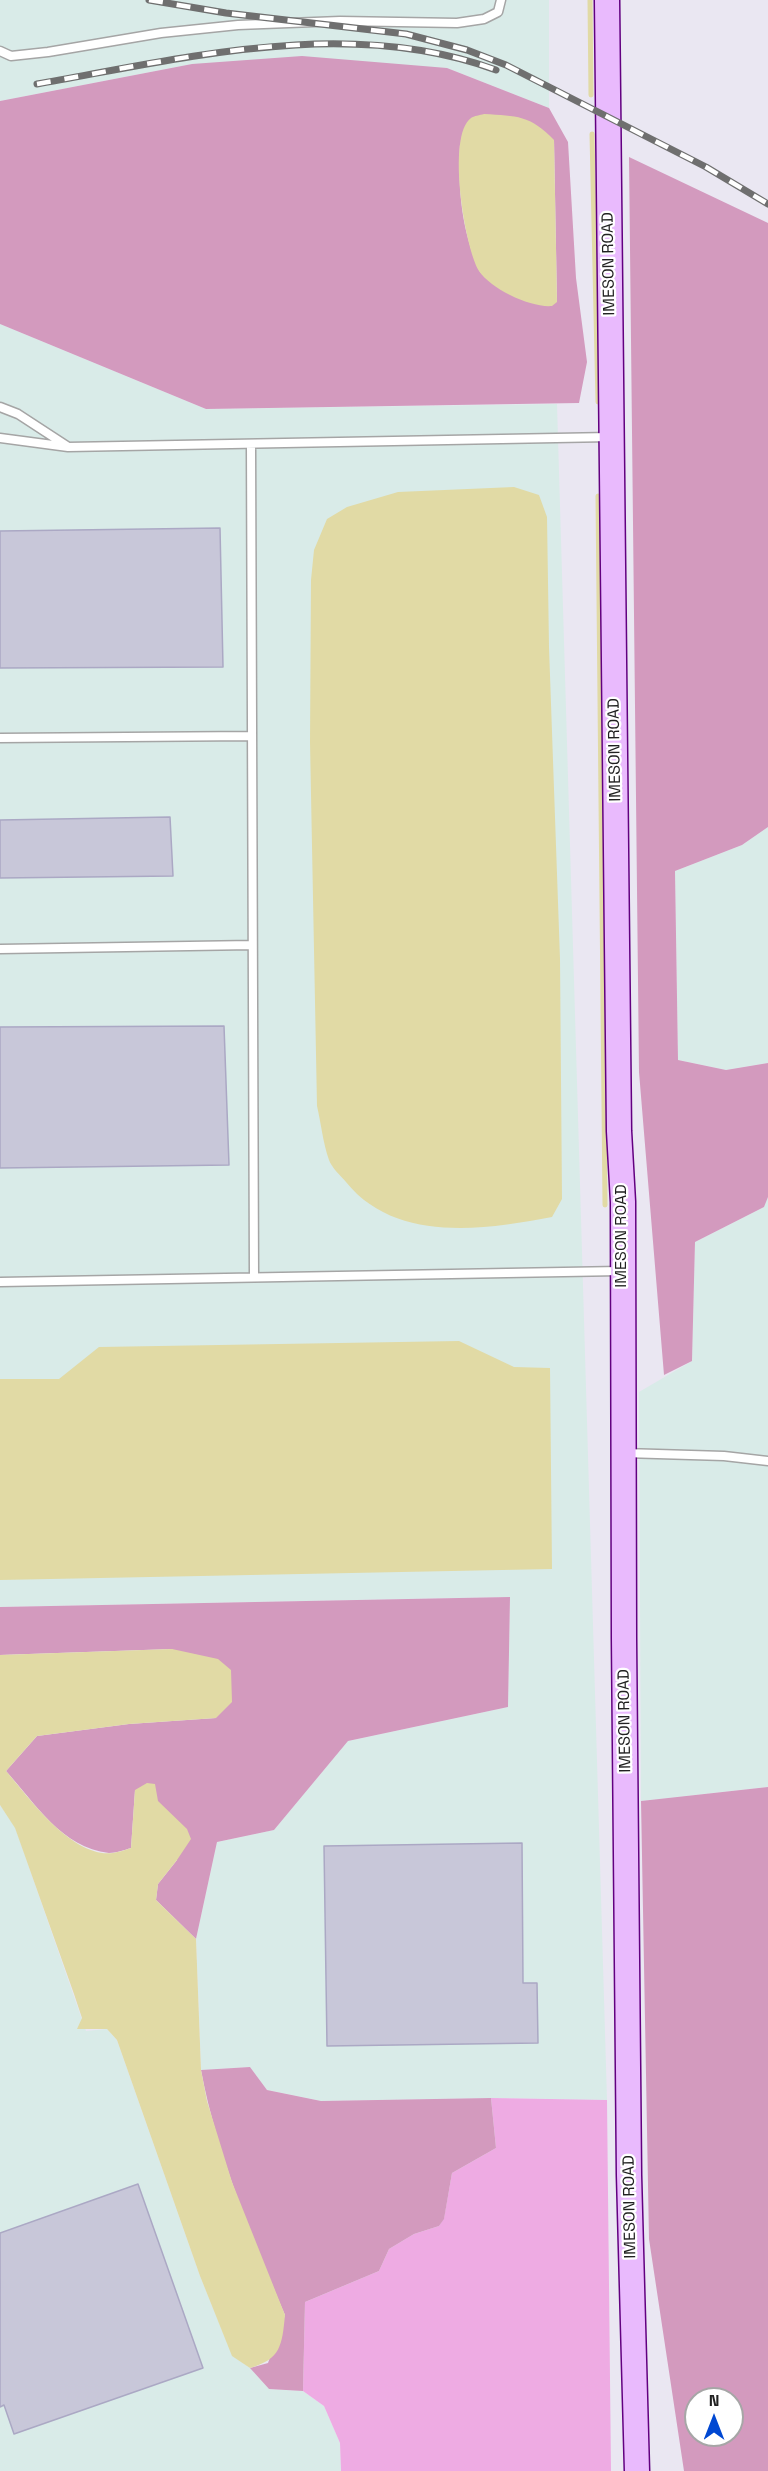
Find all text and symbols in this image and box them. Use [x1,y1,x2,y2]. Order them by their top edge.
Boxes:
street label: IMESON ROAD [598,212,620,316]
street label: IMESON ROAD [604,698,626,802]
street label: IMESON ROAD [612,1184,632,1288]
street label: IMESON ROAD [614,1669,636,1773]
street label: IMESON ROAD [619,2155,641,2259]
north arrow [684,2387,744,2447]
text: N [709,2390,719,2411]

